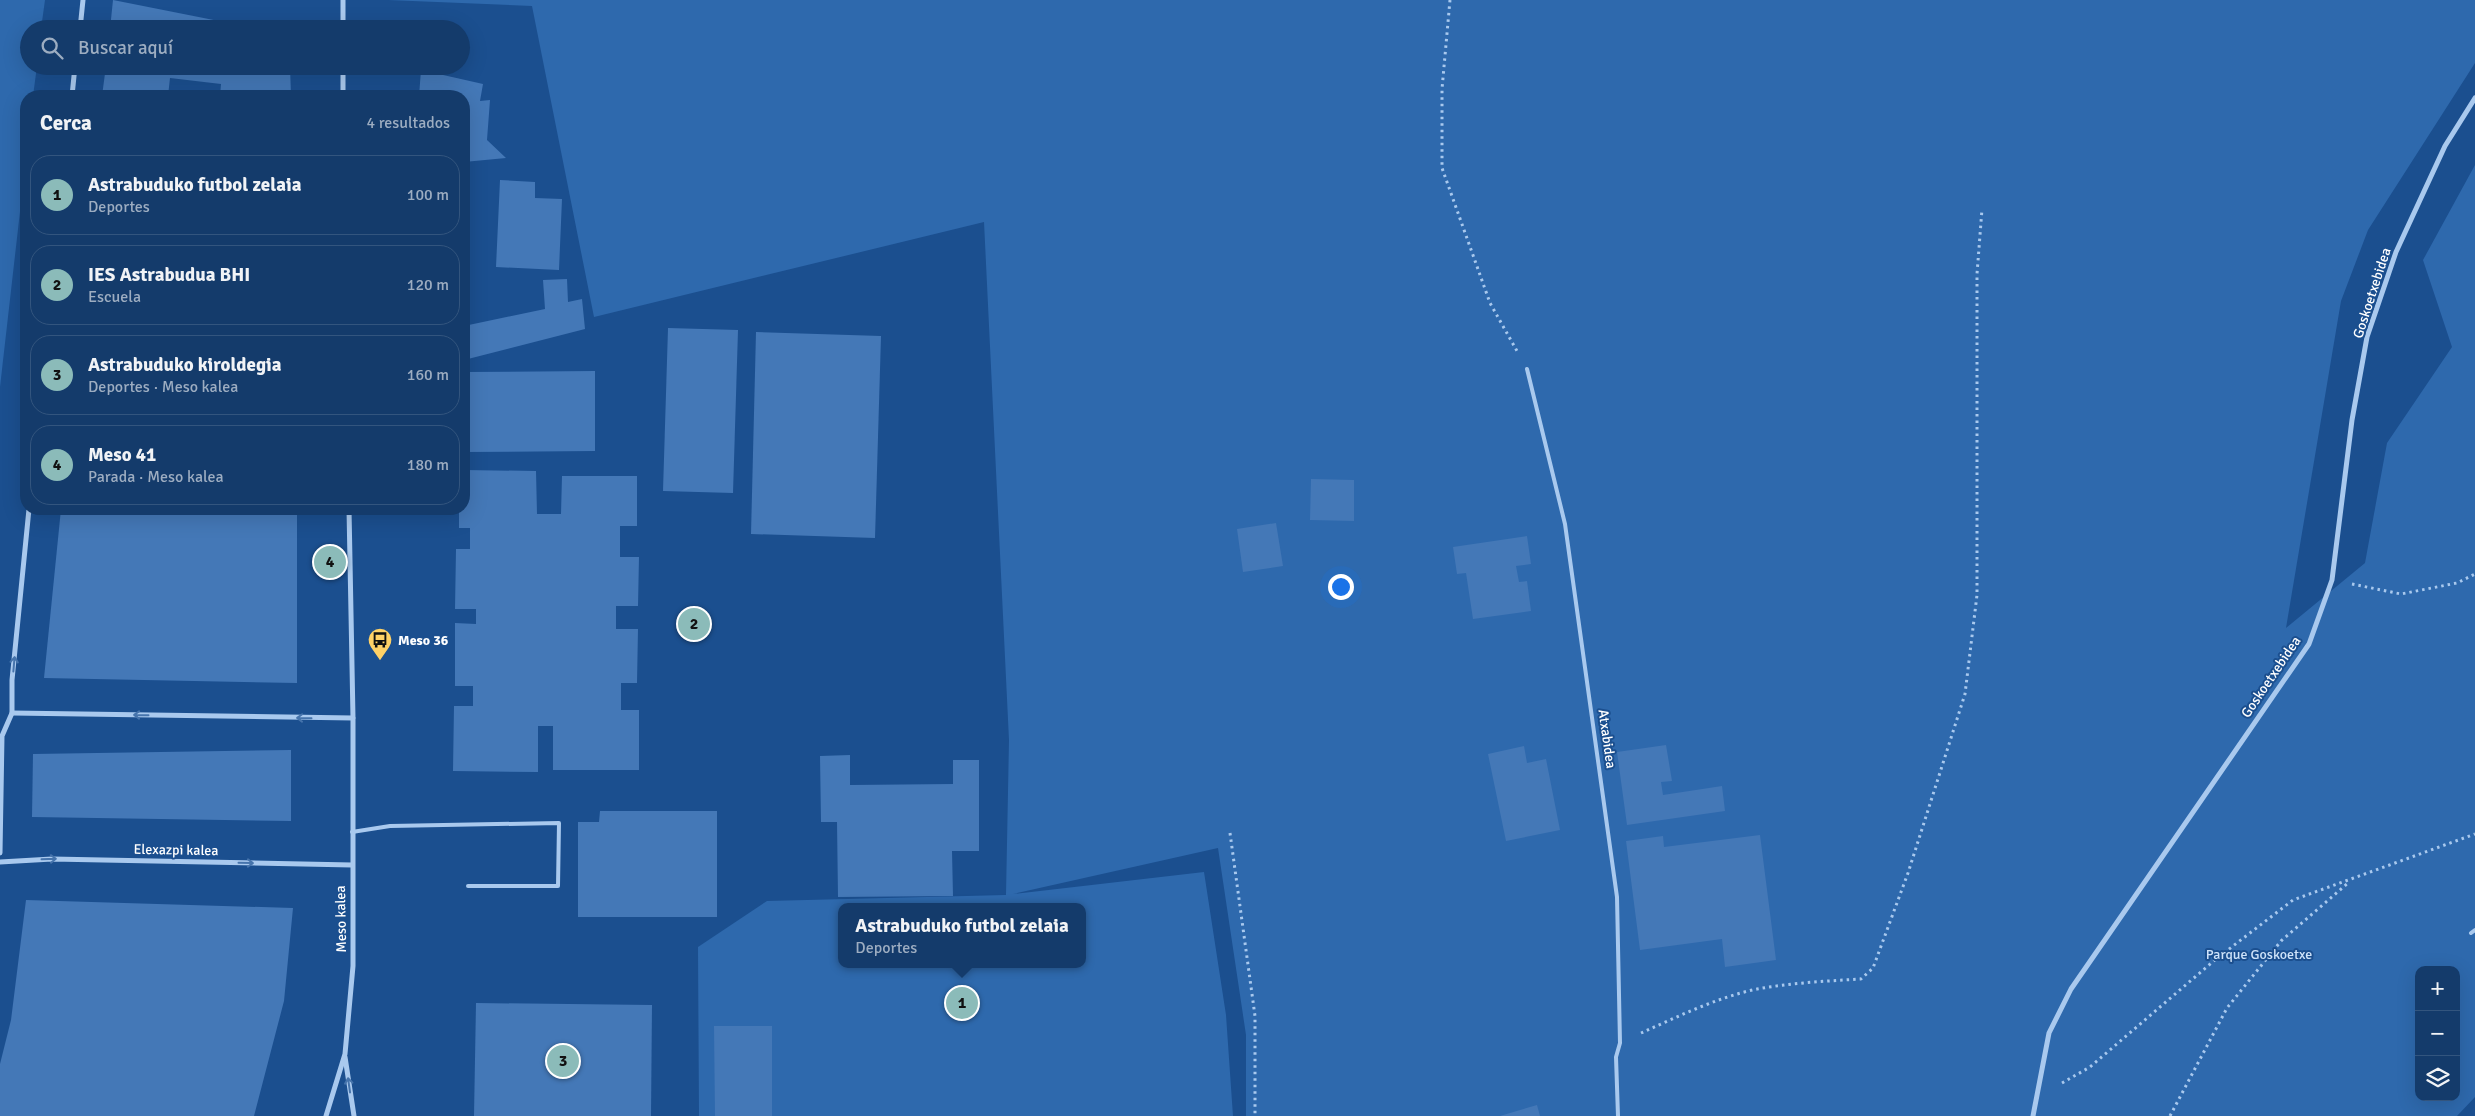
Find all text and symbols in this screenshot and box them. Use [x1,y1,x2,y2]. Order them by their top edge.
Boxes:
search box [20,20,470,75]
icon: search [38,34,66,62]
text: Buscar aquí [78,36,173,60]
text: Cerca [40,110,92,136]
text: 4 resultados [367,113,450,133]
text: Astrabuduko futbol zelaia [88,173,301,197]
text: 1 [53,185,61,205]
text: 100 m [407,185,449,205]
text: Deportes [88,197,150,217]
street label: Goskoetxebidea [2349,245,2395,341]
text: IES Astrabudua BHI [88,263,250,287]
text: 2 [53,275,61,295]
text: 120 m [407,275,449,295]
text: Escuela [88,287,141,307]
text: Astrabuduko kiroldegia [88,353,282,377]
text: 3 [53,365,61,385]
text: 160 m [407,365,449,385]
text: Deportes · Meso kalea [88,377,238,397]
text: Meso 41 [88,443,156,467]
text: 4 [53,455,61,475]
text: 180 m [407,455,449,475]
text: Parada · Meso kalea [88,467,224,487]
pin: 4 [314,543,346,581]
your location [1328,574,1354,600]
pin: 2 [678,605,710,643]
bus stop icon: Meso 36 [367,627,393,661]
place label: Meso 36 [398,632,449,649]
street label: Goskoetxebidea [2238,633,2304,721]
one-way arrow [9,656,19,672]
street label: Atxabidea [1594,708,1620,770]
one-way arrow [134,710,150,720]
one-way arrow [296,713,312,723]
street label: Elexazpi kalea [133,841,219,859]
one-way arrow [40,854,56,864]
one-way arrow [238,858,254,868]
street label: Meso kalea [332,885,350,953]
popup [838,903,1086,968]
text: Astrabuduko futbol zelaia [855,914,1069,938]
text: Deportes [855,938,917,958]
park label: Parque Goskoetxe [2206,946,2312,963]
map controls [2415,966,2460,1101]
button: + [2415,966,2460,1011]
pin: 1 [946,984,978,1022]
button: − [2415,1011,2460,1056]
pin: 3 [547,1042,579,1080]
button: layers [2415,1056,2460,1101]
one-way arrow [344,1077,354,1093]

